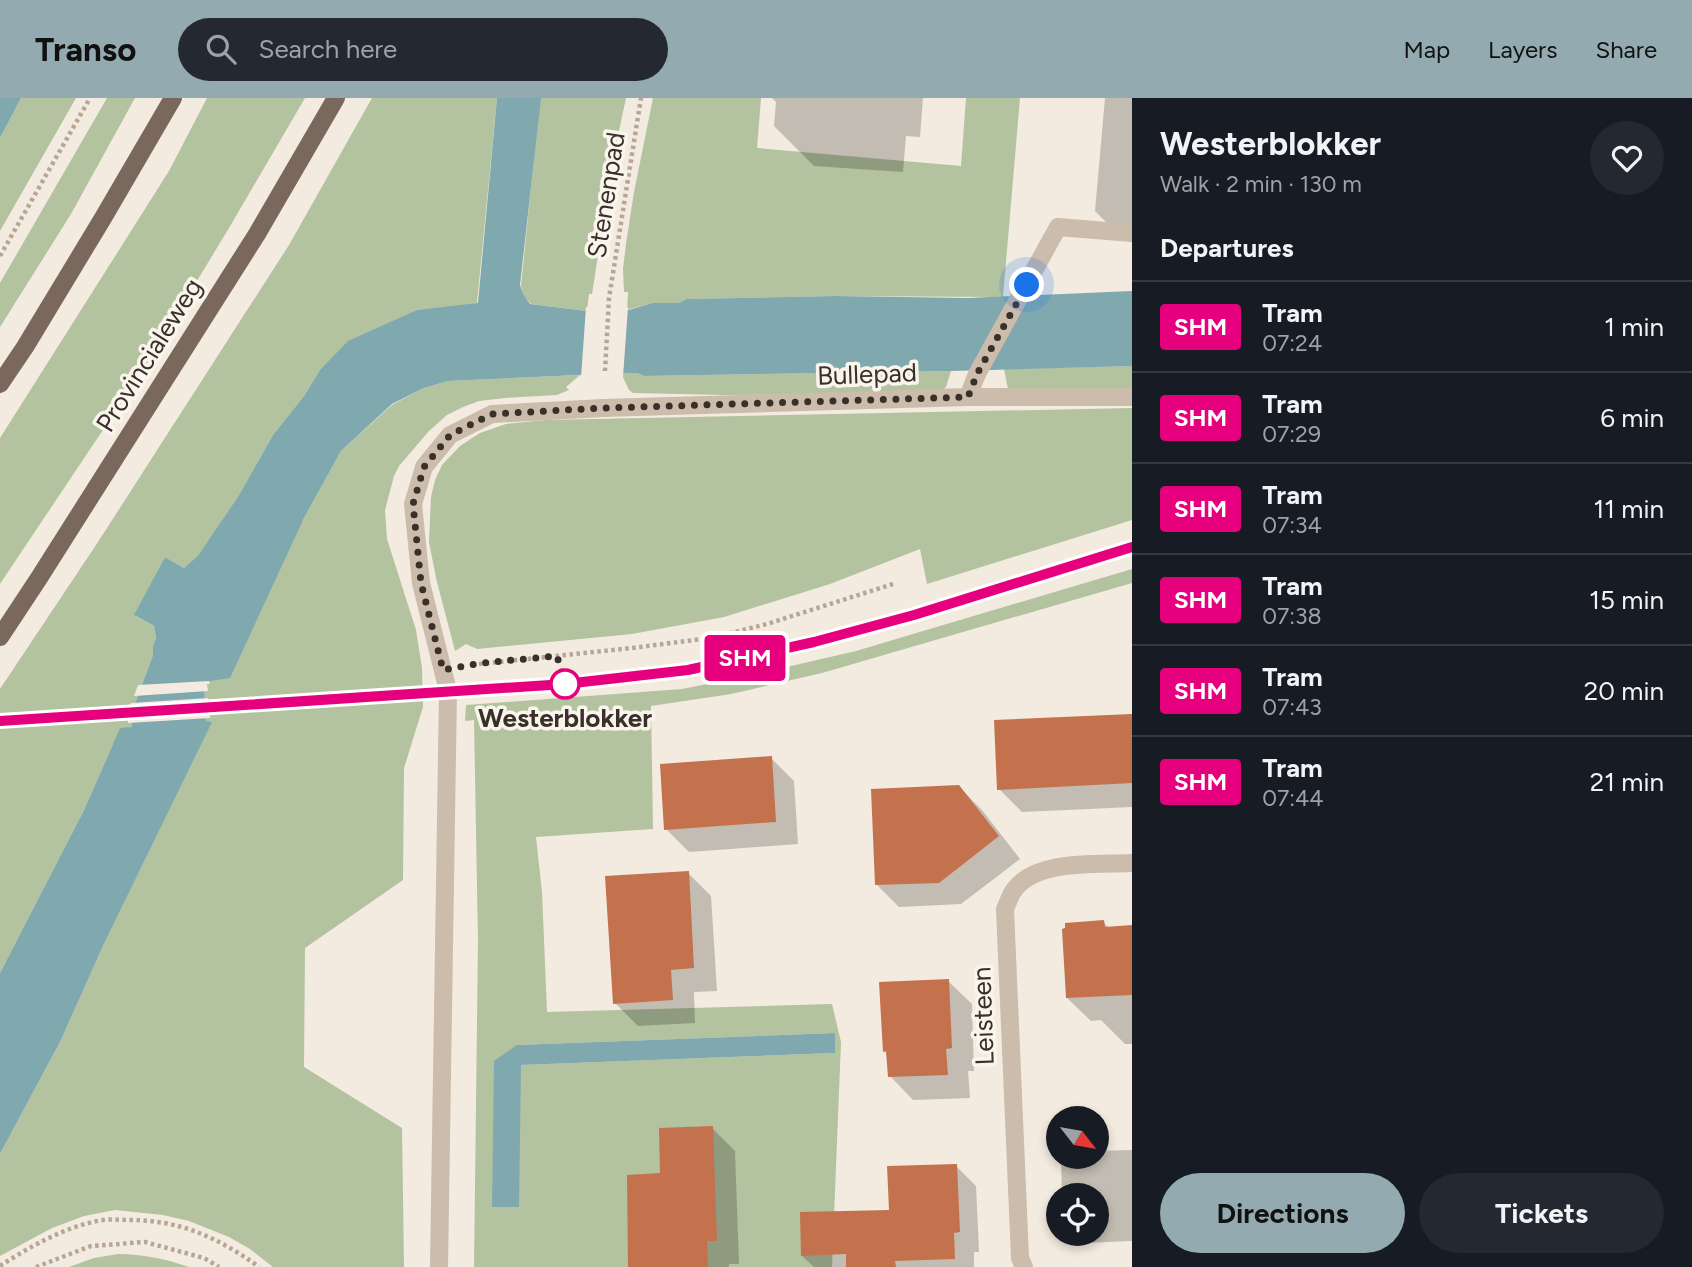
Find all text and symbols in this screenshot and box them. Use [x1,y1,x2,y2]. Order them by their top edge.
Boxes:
search box [178,18,668,81]
text: Transo [35,30,136,69]
icon: search [202,30,240,68]
text: Search here [258,33,397,65]
text: Map [1403,35,1450,64]
text: Layers [1488,35,1557,64]
text: Share [1595,35,1657,64]
button: heart [1590,121,1664,195]
text: Westerblokker [1160,124,1381,163]
street label: Stenenpad [580,130,632,260]
text: Walk · 2 min · 130 m [1160,170,1362,198]
text: Departures [1160,232,1294,264]
your location [1009,267,1044,302]
street label: Provincialeweg [89,272,209,438]
text: Tram [1262,297,1323,329]
text: 1 min [1604,311,1664,343]
text: SHM [1174,312,1227,341]
text: 07:24 [1262,329,1322,357]
street label: Bullepad [817,356,917,392]
text: Tram [1262,388,1323,420]
text: 6 min [1600,402,1664,434]
text: SHM [1174,403,1227,432]
text: 07:29 [1262,420,1321,448]
text: Tram [1262,479,1323,511]
text: 11 min [1593,493,1664,525]
text: SHM [1174,494,1227,523]
text: 07:34 [1262,511,1322,539]
text: Tram [1262,570,1323,602]
text: 15 min [1589,584,1664,616]
text: SHM [1174,585,1227,614]
text: 07:38 [1262,602,1322,630]
line badge: SHM [705,635,785,681]
text: SHM [718,643,772,672]
text: Tram [1262,661,1323,693]
marker: Westerblokker [550,669,580,699]
text: 20 min [1584,675,1664,707]
text: SHM [1174,676,1227,705]
text: 07:43 [1262,693,1322,721]
place label: Westerblokker [478,702,652,734]
text: Tram [1262,752,1323,784]
text: 21 min [1590,766,1664,798]
text: SHM [1174,767,1227,796]
text: 07:44 [1262,784,1324,812]
street label: Leisteen [965,966,1001,1066]
north arrow [1046,1106,1110,1169]
map controls [1046,1106,1109,1246]
button: Directions [1160,1173,1405,1253]
button: Tickets [1419,1173,1664,1253]
button: locate [1046,1183,1109,1246]

